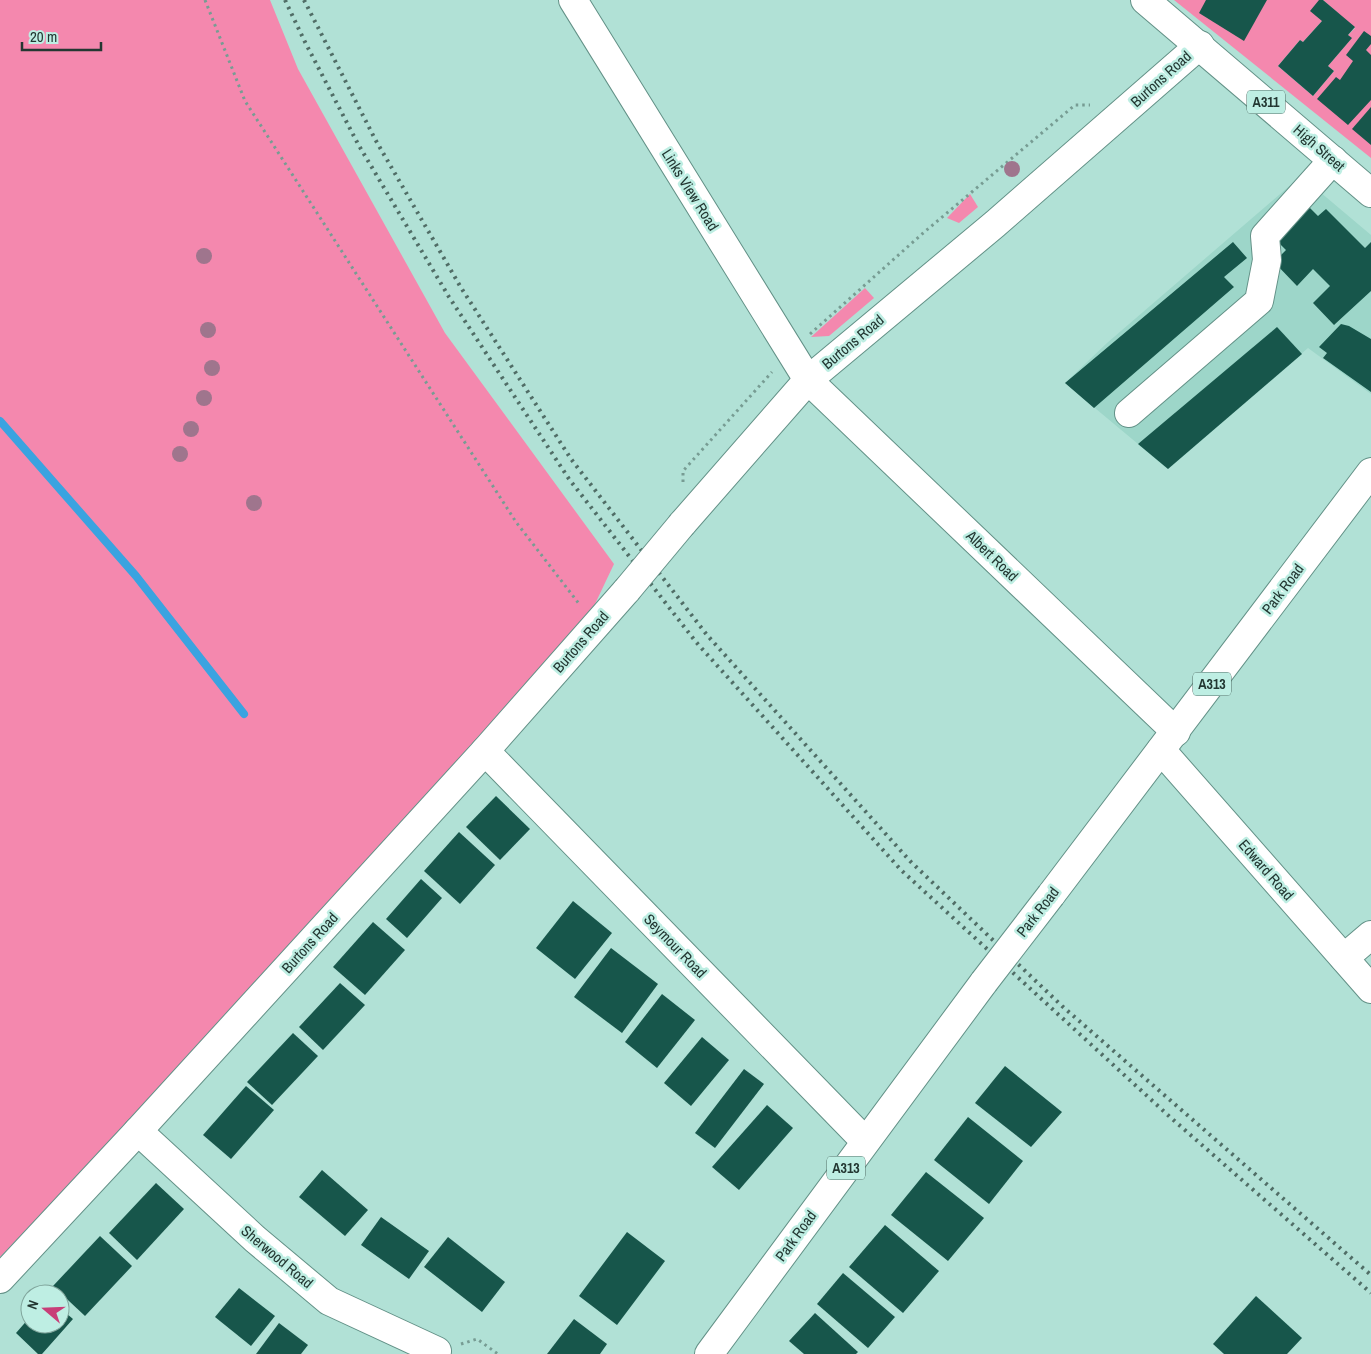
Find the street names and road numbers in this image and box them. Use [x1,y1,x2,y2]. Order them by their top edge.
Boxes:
street label: Burtons Road [1126,46,1196,112]
road number: A311 [1247,90,1285,114]
street label: High Street [1289,119,1350,176]
street label: Links View Road [657,145,724,235]
street label: Burtons Road [817,309,888,374]
street label: Albert Road [961,525,1023,586]
street label: Park Road [1257,559,1308,618]
street label: Burtons Road [548,606,613,677]
road number: A313 [1193,672,1231,696]
street label: Edward Road [1234,835,1299,905]
street label: Park Road [1011,882,1064,941]
street label: Burtons Road [277,908,343,978]
street label: Seymour Road [639,909,711,982]
road number: A313 [827,1156,865,1180]
street label: Park Road [770,1206,821,1265]
street label: Sherwood Road [237,1220,318,1293]

